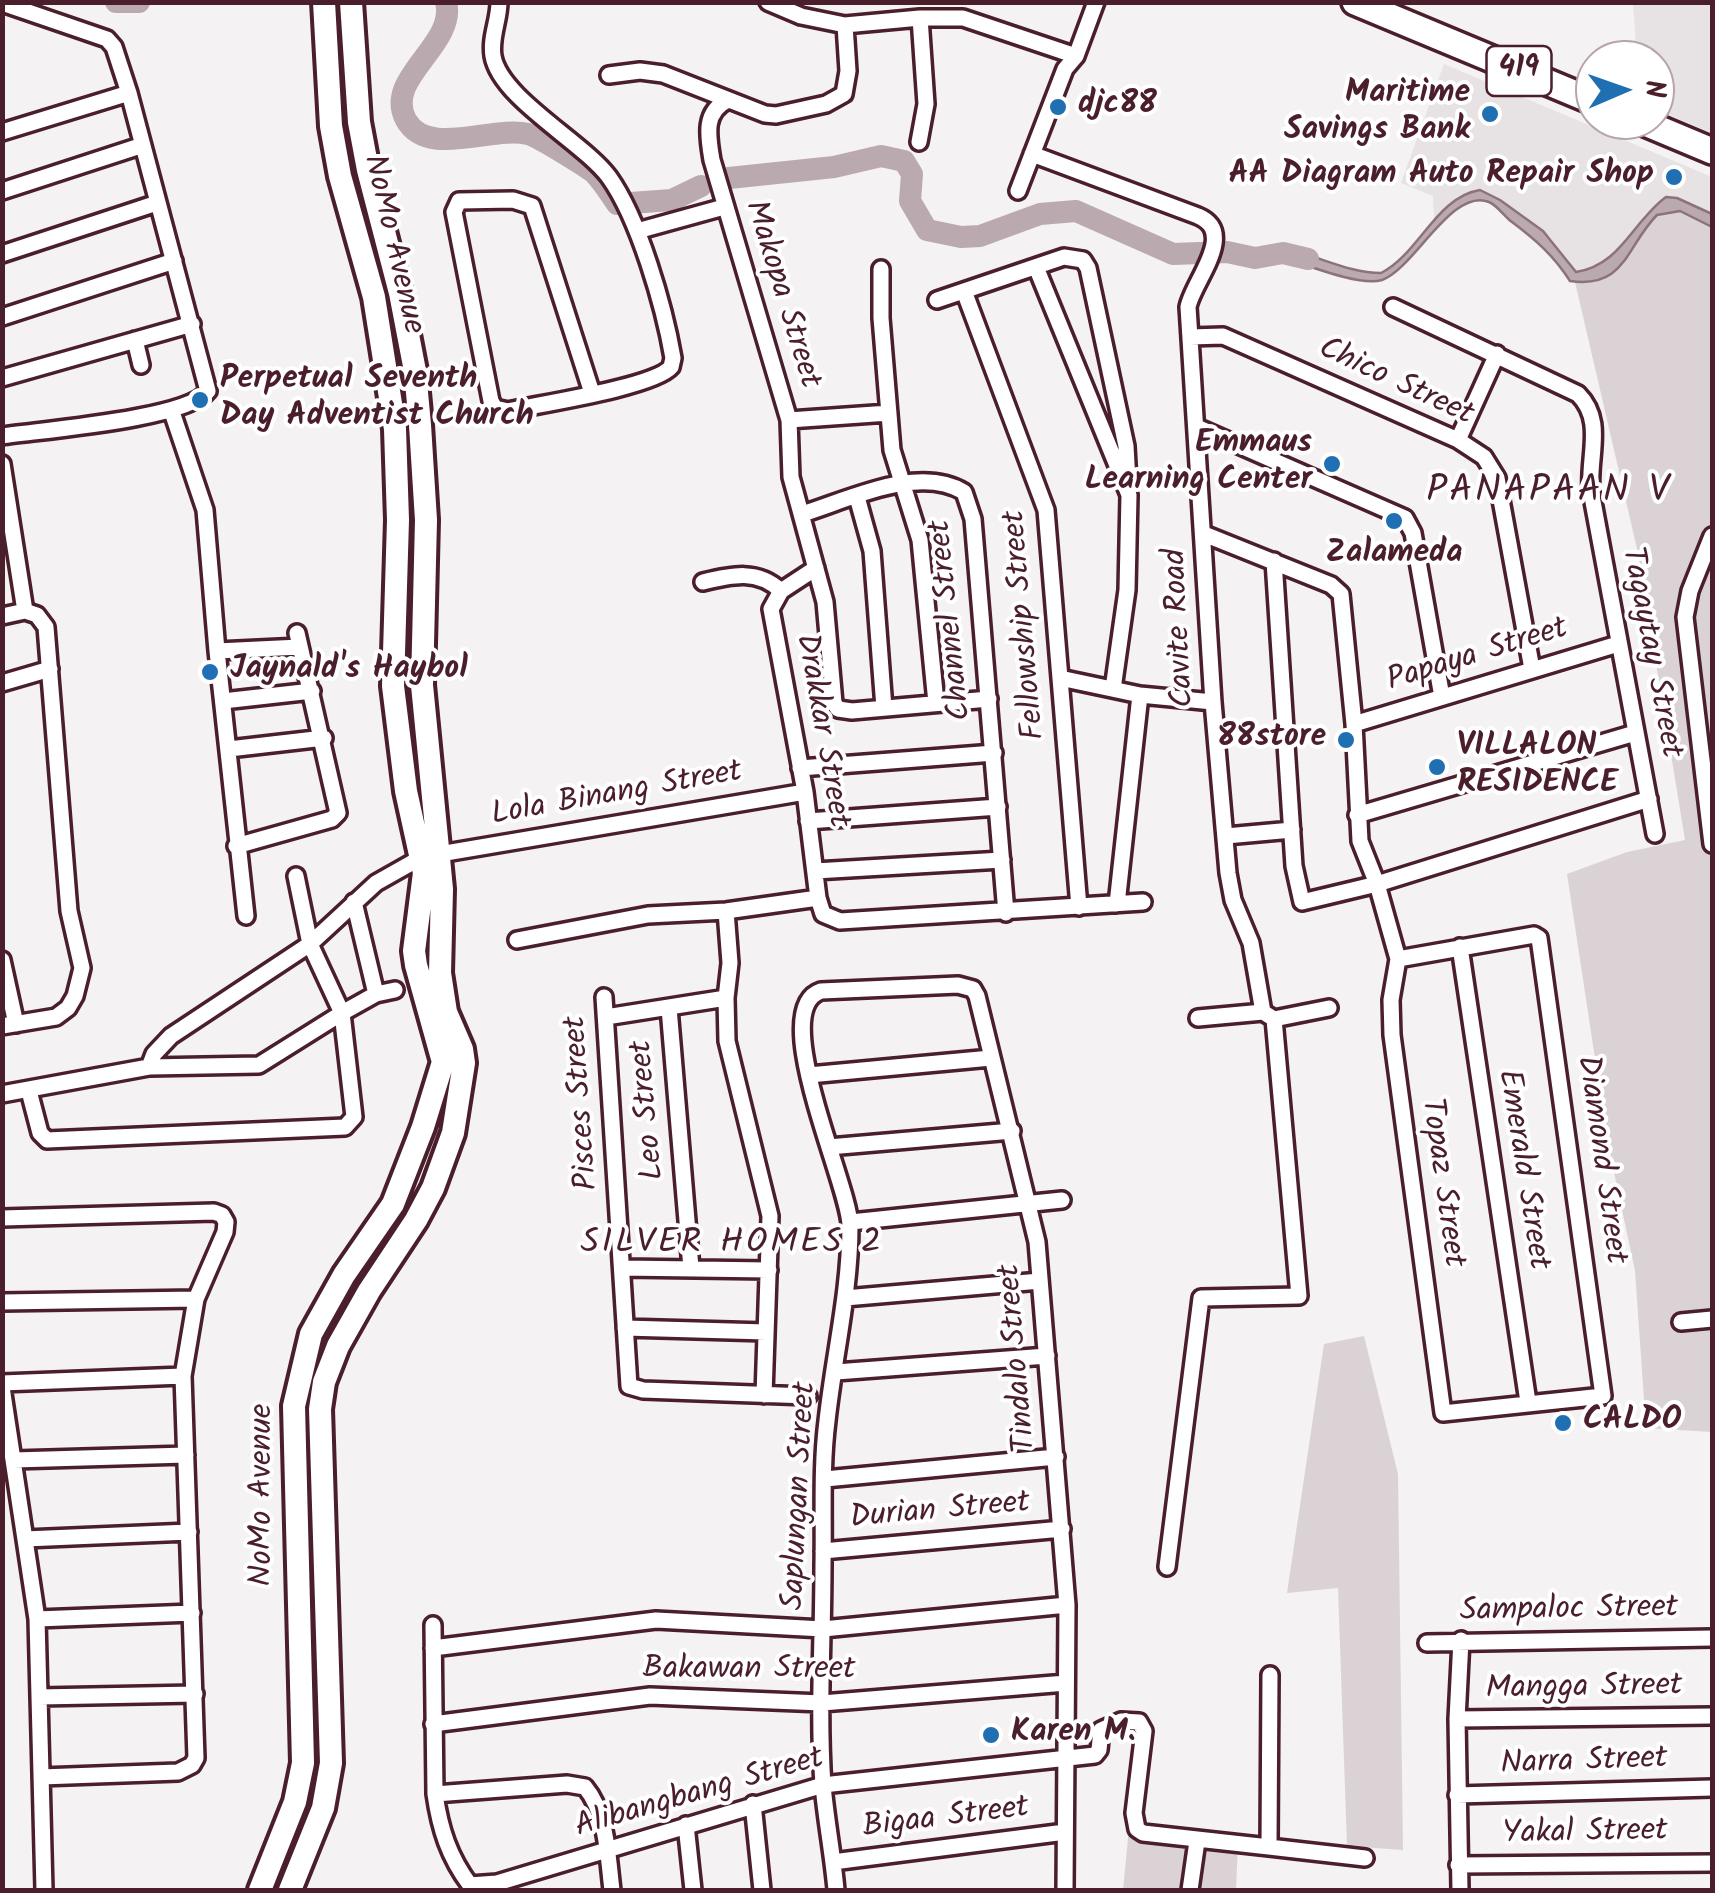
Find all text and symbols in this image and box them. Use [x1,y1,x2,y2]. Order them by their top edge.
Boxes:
north arrow [1575,40,1675,140]
road number: 419 [1486,46,1552,96]
place label: Maritime Savings Bank [1284,77,1470,152]
text: N [1631,79,1676,99]
place label: djc88 [1078,88,1157,126]
marker: djc88 [1047,96,1069,118]
marker: Maritime Savings Bank [1479,103,1501,125]
street label: NoMo Avenue [352,152,430,338]
place label: AA Diagram Auto Repair Shop [1228,158,1654,196]
marker: AA Diagram Auto Repair Shop [1663,166,1685,188]
street label: Makopa Street [733,197,827,393]
street label: Chico Street [1311,331,1479,437]
place label: Perpetual Seventh Day Adventist Church [220,363,534,438]
marker: Perpetual Seventh Day Adventist Church [189,389,211,411]
place label: Emmaus Learning Center [1085,427,1312,502]
marker: Emmaus Learning Center [1321,453,1343,475]
district label: PANAPAAN V [1426,472,1672,518]
street label: Fellowship Street [998,509,1056,741]
marker: Zalameda [1383,510,1405,532]
street label: Channel Street [923,518,983,722]
place label: Zalameda [1325,537,1463,575]
street label: Tagaytay Street [1610,544,1688,762]
street label: Cavite Road [1159,548,1205,708]
street label: Papaya Street [1383,611,1573,703]
street label: Drakkar Street [784,631,856,831]
place label: Jaynald's Haybol [230,653,468,691]
marker: Jaynald's Haybol [199,661,221,683]
place label: 88store [1217,721,1326,759]
marker: 88store [1335,729,1357,751]
place label: VILLALON RESIDENCE [1457,730,1618,805]
street label: Lola Binang Street [489,755,745,837]
marker: VILLALON RESIDENCE [1426,756,1448,778]
street label: Pisces Street [559,1014,609,1192]
street label: Leo Street [625,1038,675,1182]
street label: Diamond Street [1565,1053,1633,1267]
street label: Emerald Street [1486,1067,1556,1273]
street label: Topaz Street [1409,1096,1471,1270]
district label: SILVER HOMES 2 [580,1225,884,1267]
street label: Tindalo Street [993,1262,1047,1454]
street label: Saplungan Street [777,1381,827,1611]
street label: NoMo Avenue [246,1404,284,1586]
place label: CALDO [1583,1404,1681,1442]
marker: CALDO [1552,1412,1574,1434]
street label: Durian Street [849,1486,1031,1540]
street label: Sampaloc Street [1460,1591,1678,1633]
street label: Bakawan Street [643,1653,855,1691]
street label: Mangga Street [1485,1669,1683,1711]
place label: Karen M. [1011,1716,1136,1754]
marker: Karen M. [980,1724,1002,1746]
street label: Alibangbang Street [571,1741,829,1849]
street label: Narra Street [1500,1742,1668,1786]
street label: Bigaa Street [861,1791,1031,1849]
street label: Yakal Street [1502,1814,1668,1856]

